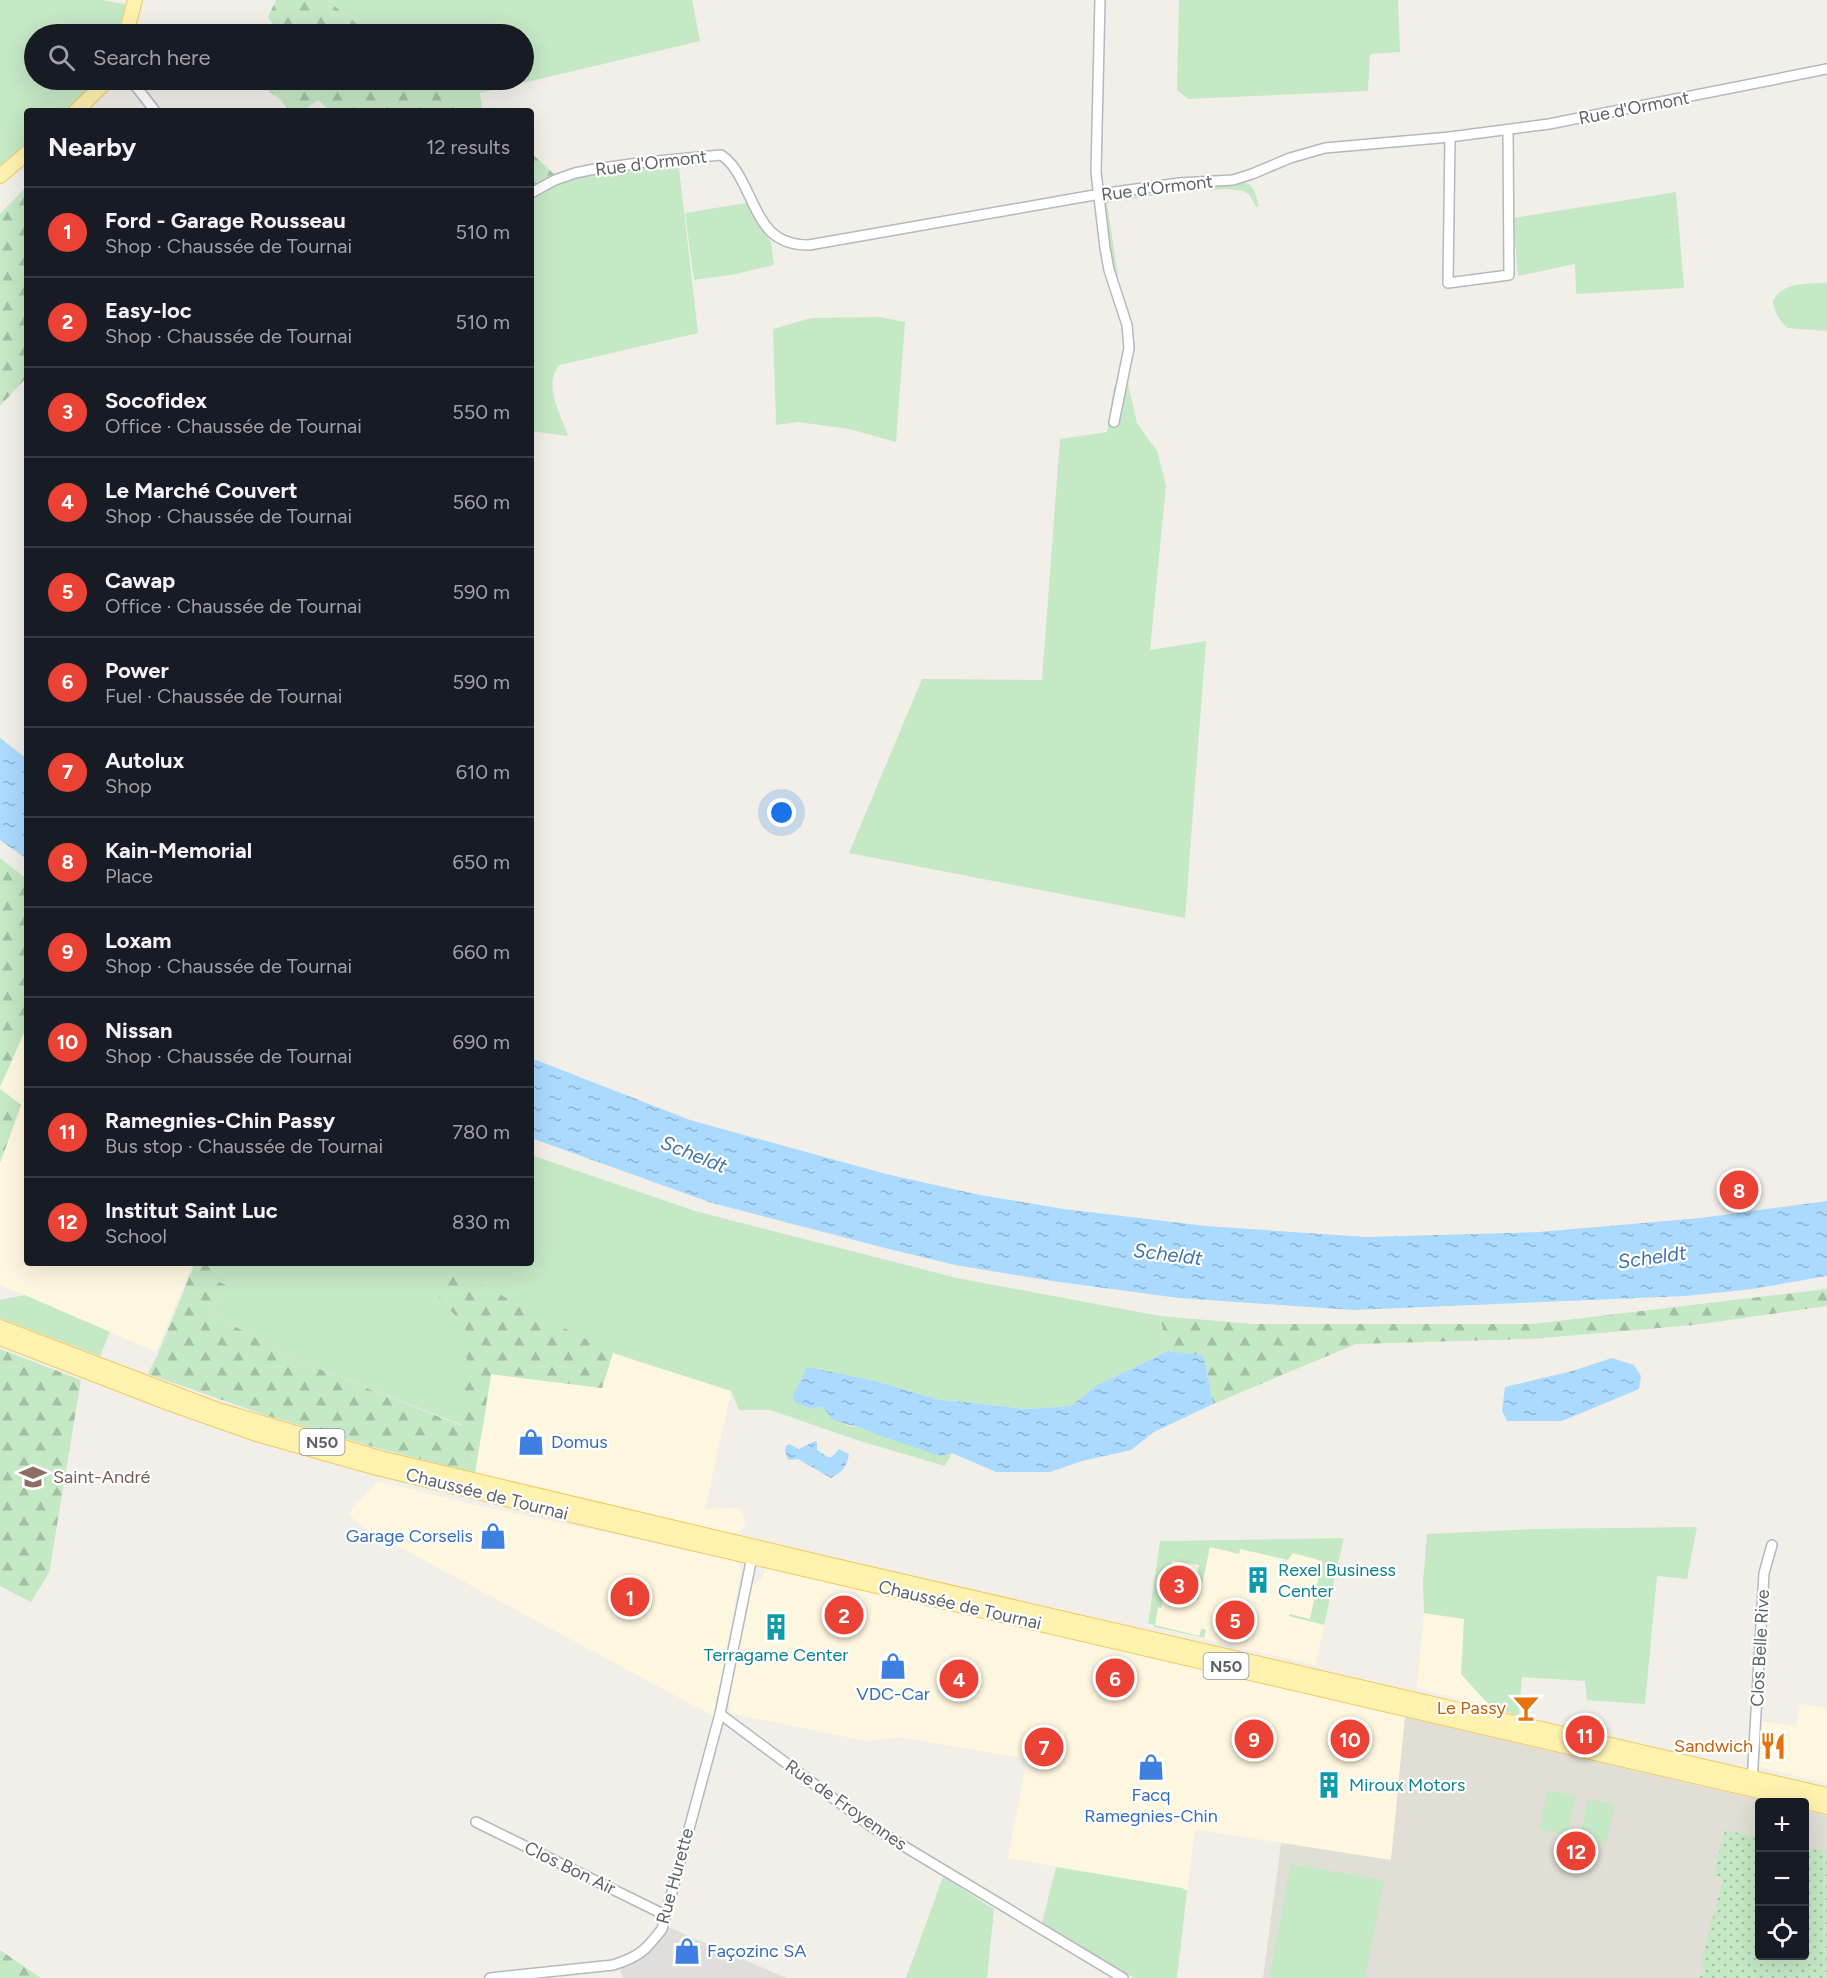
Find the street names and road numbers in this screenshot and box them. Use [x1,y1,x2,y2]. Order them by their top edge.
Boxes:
street label: Rue d'Ormont [1577,86,1691,130]
street label: Rue d'Ormont [594,145,708,181]
street label: Rue d'Ormont [1100,170,1214,206]
road number: N50 [300,1429,344,1455]
street label: Chaussée de Tournai [403,1463,571,1525]
street label: Chaussée de Tournai [876,1576,1044,1634]
street label: Clos Belle Rive [1746,1589,1774,1707]
road number: N50 [1204,1653,1248,1679]
street label: Rue de Froyennes [781,1755,911,1855]
street label: Rue Hurette [652,1825,698,1926]
street label: Clos Bon Air [521,1837,619,1899]

